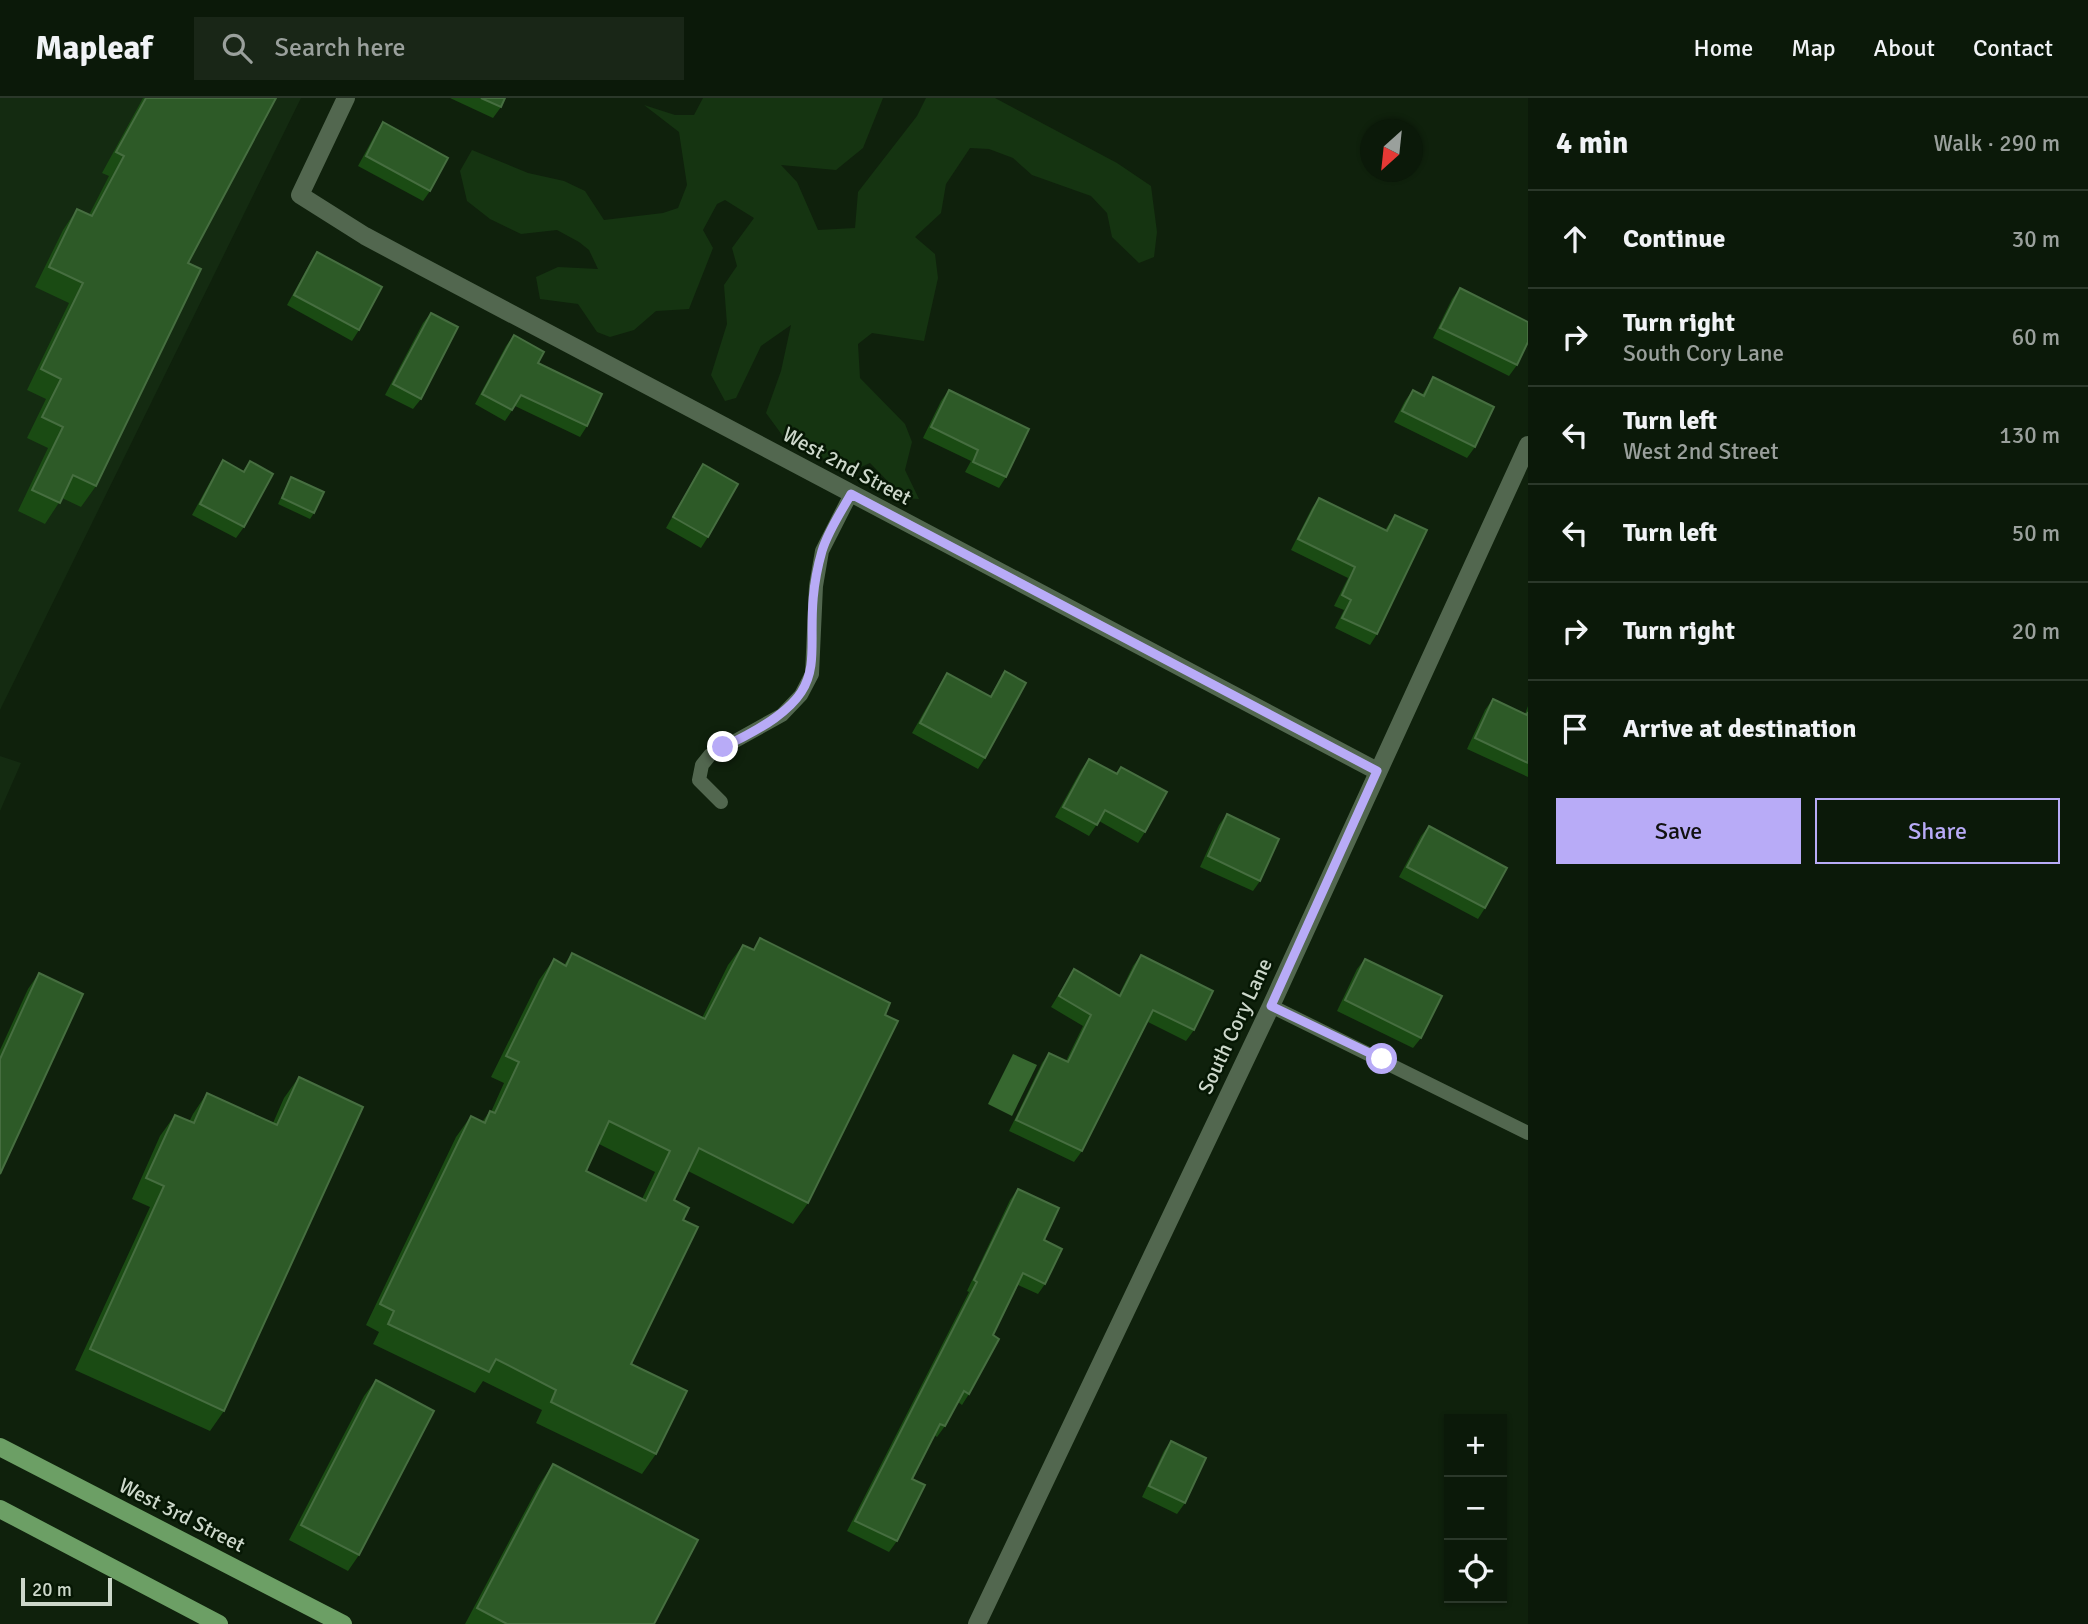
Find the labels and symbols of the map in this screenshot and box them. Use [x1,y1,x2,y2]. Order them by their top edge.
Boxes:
north arrow [1360,119,1423,182]
street label: West 2nd Street [778,421,916,511]
route end [707,731,738,762]
street label: South Cory Lane [1192,954,1278,1098]
route start [1366,1043,1397,1074]
street label: West 3rd Street [115,1472,249,1558]
scale bar [21,1575,112,1607]

